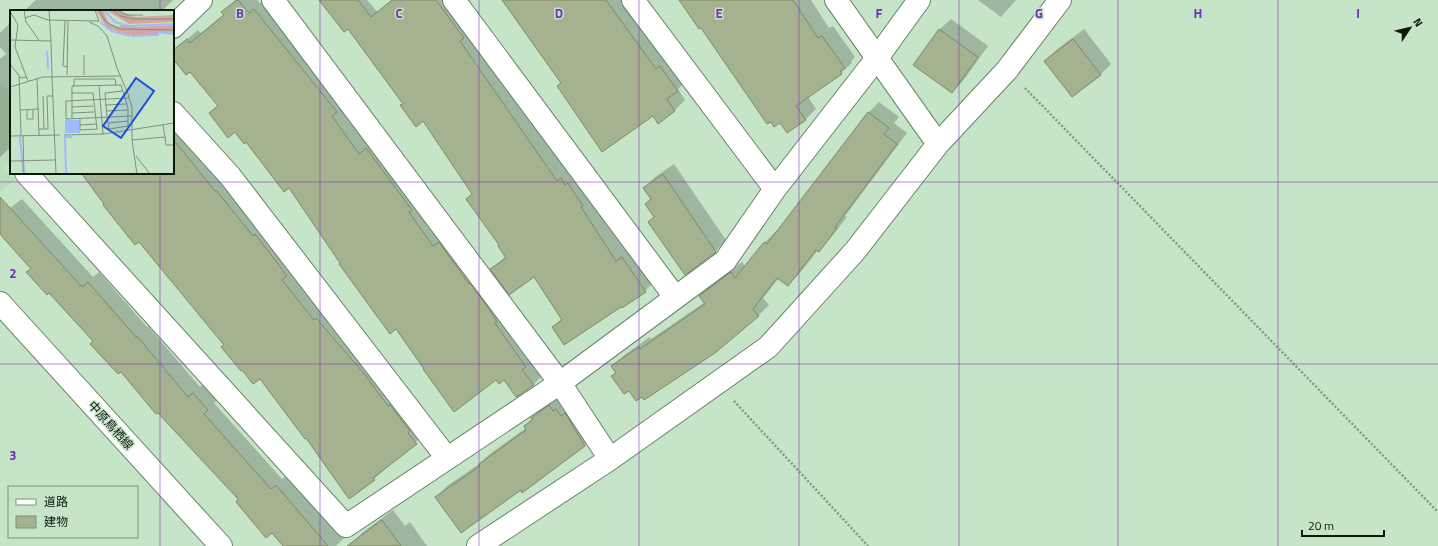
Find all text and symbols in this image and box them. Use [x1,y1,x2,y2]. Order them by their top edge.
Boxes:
text: B [236,3,244,23]
text: C [395,3,403,23]
text: D [555,3,563,23]
text: E [715,3,723,23]
text: F [876,3,883,23]
text: G [1035,3,1043,23]
text: H [1194,3,1202,23]
text: I [1356,3,1360,23]
north arrow [1390,8,1430,48]
inset map [10,10,174,174]
text: N [1409,15,1427,30]
text: 2 [9,263,17,283]
street label: 中原鳥栖線 [84,396,138,454]
text: 3 [9,445,17,465]
legend [8,486,138,538]
text: 道路 [44,492,68,511]
text: 建物 [44,512,68,531]
scale bar [1302,512,1384,538]
text: 20 m [1308,516,1334,535]

